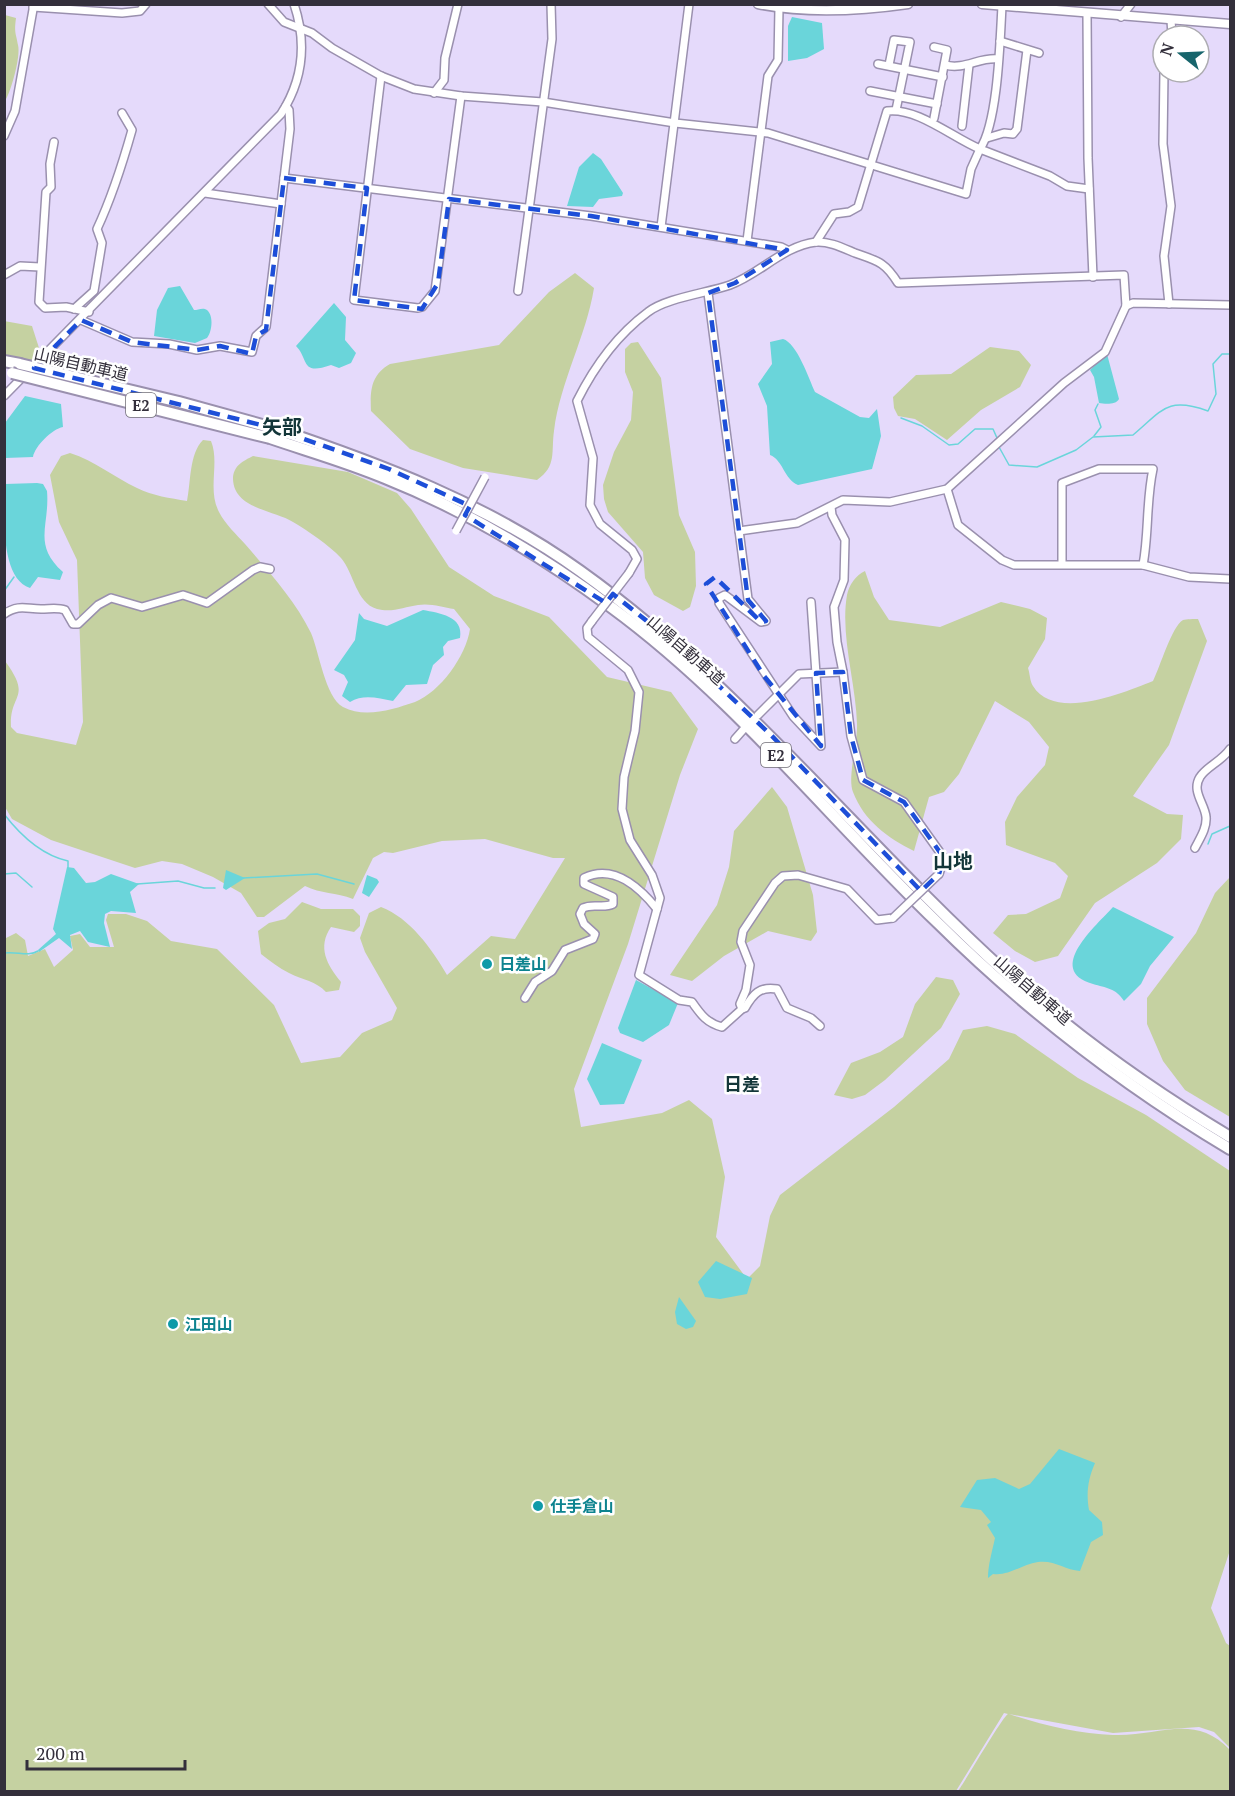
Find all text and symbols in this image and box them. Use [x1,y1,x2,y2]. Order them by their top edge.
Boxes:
north arrow [1151,24,1211,84]
text: N [1154,40,1179,59]
street label: 山陽自動車道 [32,342,130,386]
road number: E2 [126,393,156,417]
district label: 矢部 [262,413,302,440]
street label: 山陽自動車道 [643,610,729,690]
road number: E2 [761,743,791,767]
district label: 山地 [933,847,973,874]
street label: 山陽自動車道 [990,950,1076,1030]
place label: 日差山 [499,953,547,975]
marker: 日差山 [480,957,494,971]
district label: 日差 [724,1072,760,1096]
place label: 江田山 [185,1313,233,1335]
marker: 江田山 [166,1317,180,1331]
place label: 仕手倉山 [550,1495,614,1517]
marker: 仕手倉山 [531,1499,545,1513]
scale bar [27,1733,184,1771]
text: 200 m [36,1741,85,1765]

